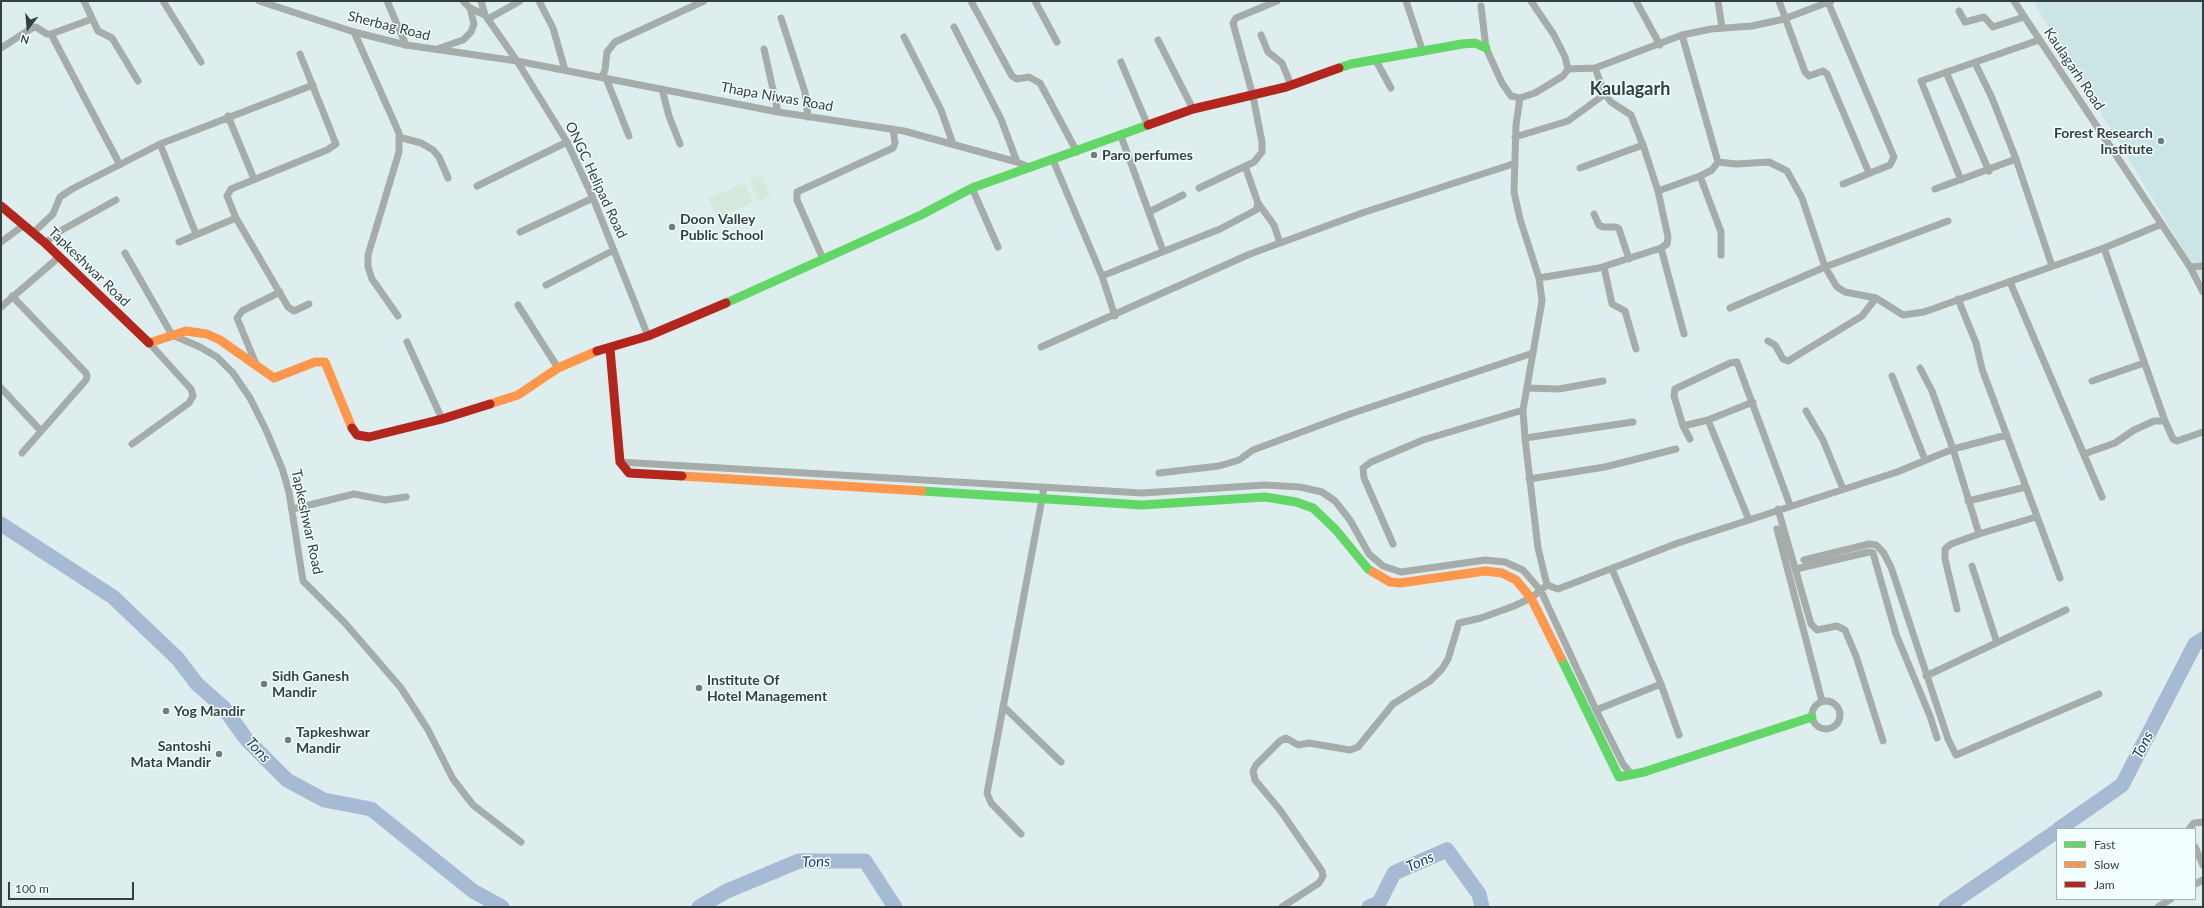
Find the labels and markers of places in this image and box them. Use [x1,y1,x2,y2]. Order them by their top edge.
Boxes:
place label: Forest Research Institute [2054,125,2153,158]
marker: Forest Research Institute [2156,136,2166,146]
place label: Paro perfumes [1102,147,1193,163]
marker: Paro perfumes [1089,150,1099,160]
place label: Doon Valley Public School [680,211,764,244]
marker: Doon Valley Public School [667,222,677,232]
place label: Sidh Ganesh Mandir [272,668,349,700]
place label: Institute Of Hotel Management [707,672,827,704]
marker: Sidh Ganesh Mandir [259,679,269,689]
marker: Institute Of Hotel Management [694,683,704,693]
place label: Yog Mandir [174,703,245,719]
marker: Yog Mandir [161,706,171,716]
place label: Tapkeshwar Mandir [296,724,370,756]
marker: Tapkeshwar Mandir [283,735,293,745]
place label: Santoshi Mata Mandir [130,738,211,770]
marker: Santoshi Mata Mandir [214,749,224,759]

